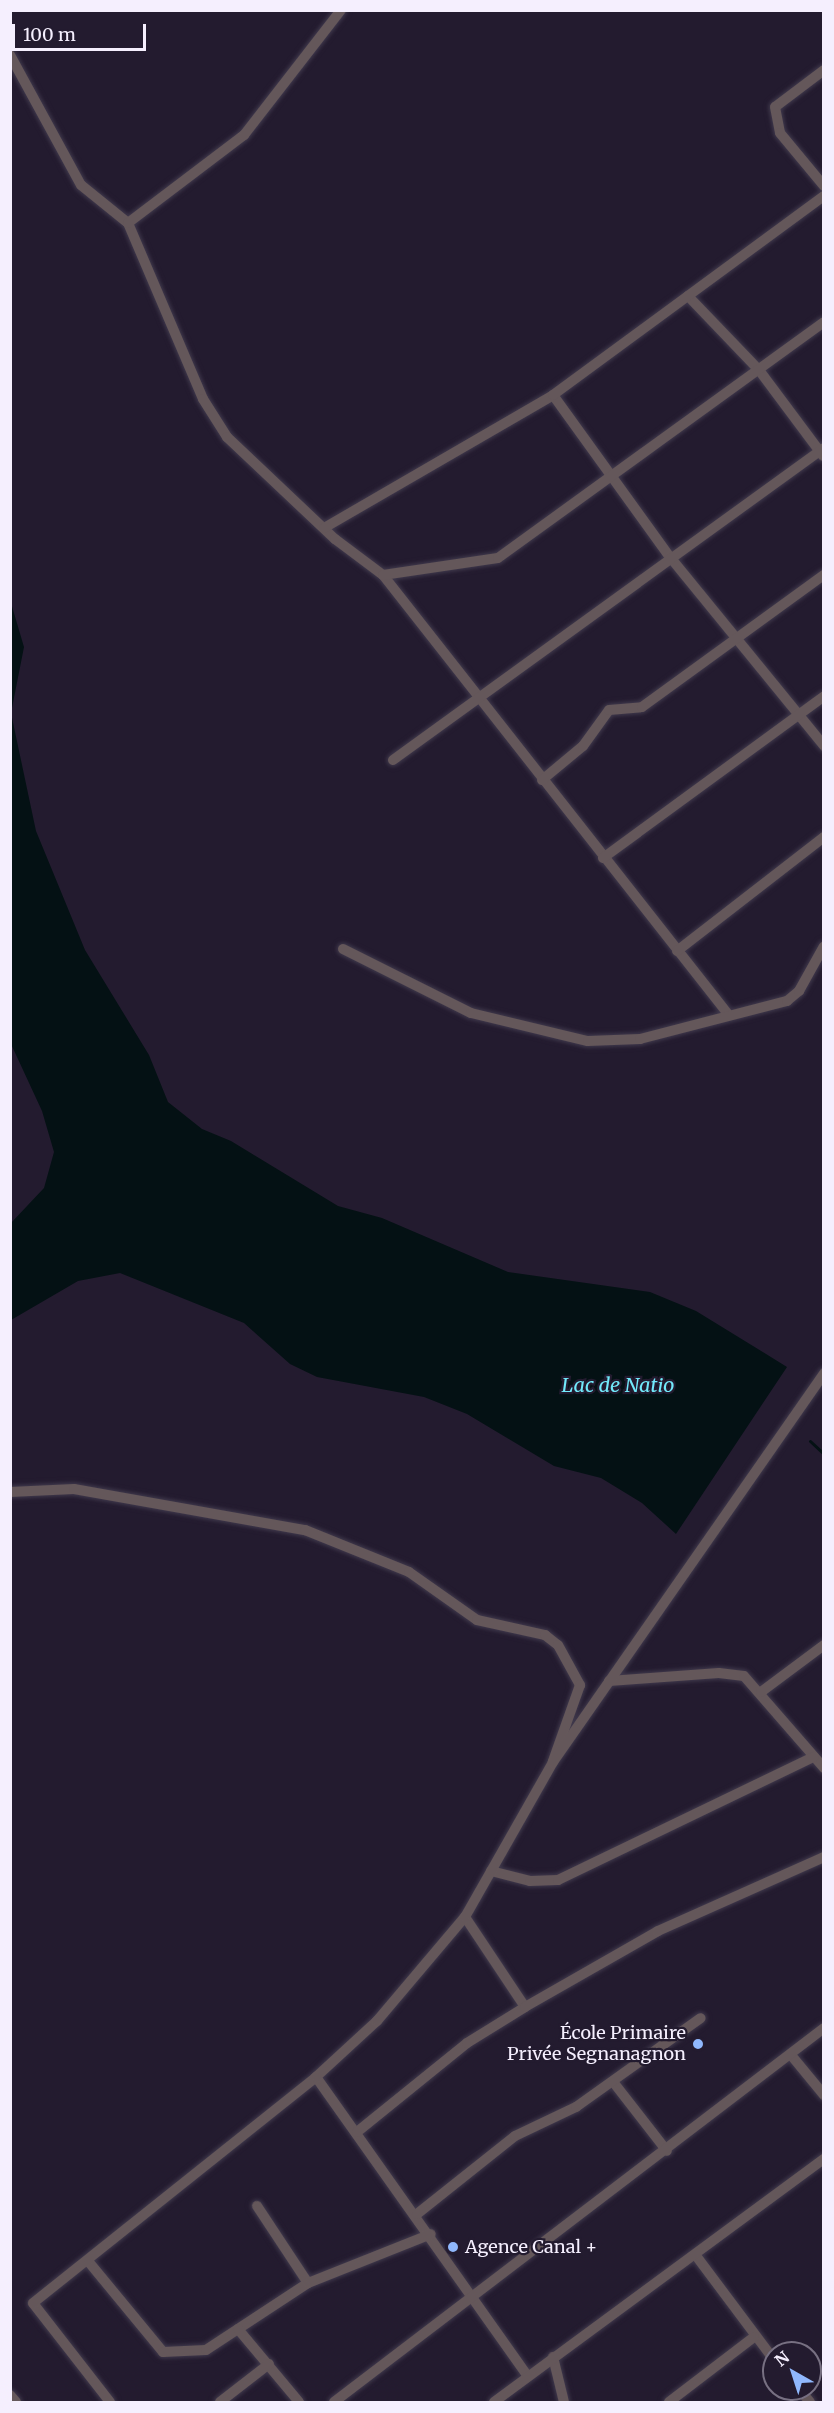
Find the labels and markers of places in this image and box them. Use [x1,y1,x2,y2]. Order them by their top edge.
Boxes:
place label: École Primaire Privée Segnanagnon [507,2023,686,2066]
marker: École Primaire Privée Segnanagnon [691,2037,705,2051]
place label: Agence Canal + [465,2236,597,2258]
marker: Agence Canal + [446,2240,460,2254]

